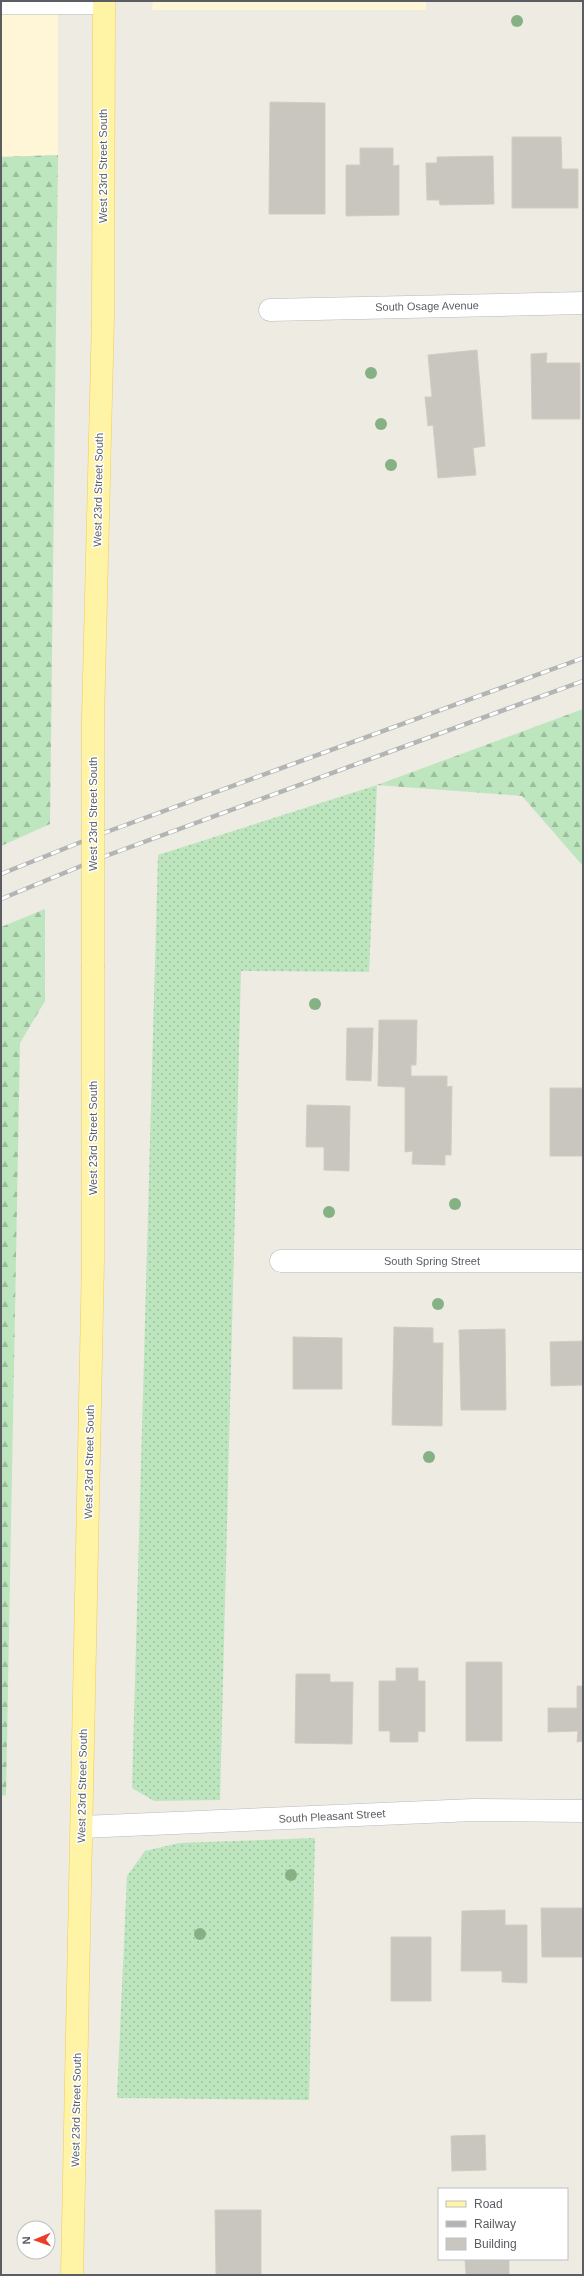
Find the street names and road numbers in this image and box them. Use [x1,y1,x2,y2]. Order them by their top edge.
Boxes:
street label: West 23rd Street South [97,109,109,223]
street label: South Osage Avenue [375,299,479,313]
street label: West 23rd Street South [91,433,105,547]
street label: West 23rd Street South [87,757,99,871]
street label: West 23rd Street South [87,1081,99,1195]
street label: South Spring Street [384,1255,480,1267]
street label: West 23rd Street South [82,1405,96,1519]
street label: West 23rd Street South [75,1729,89,1843]
street label: South Pleasant Street [278,1807,386,1825]
street label: West 23rd Street South [69,2053,83,2167]

